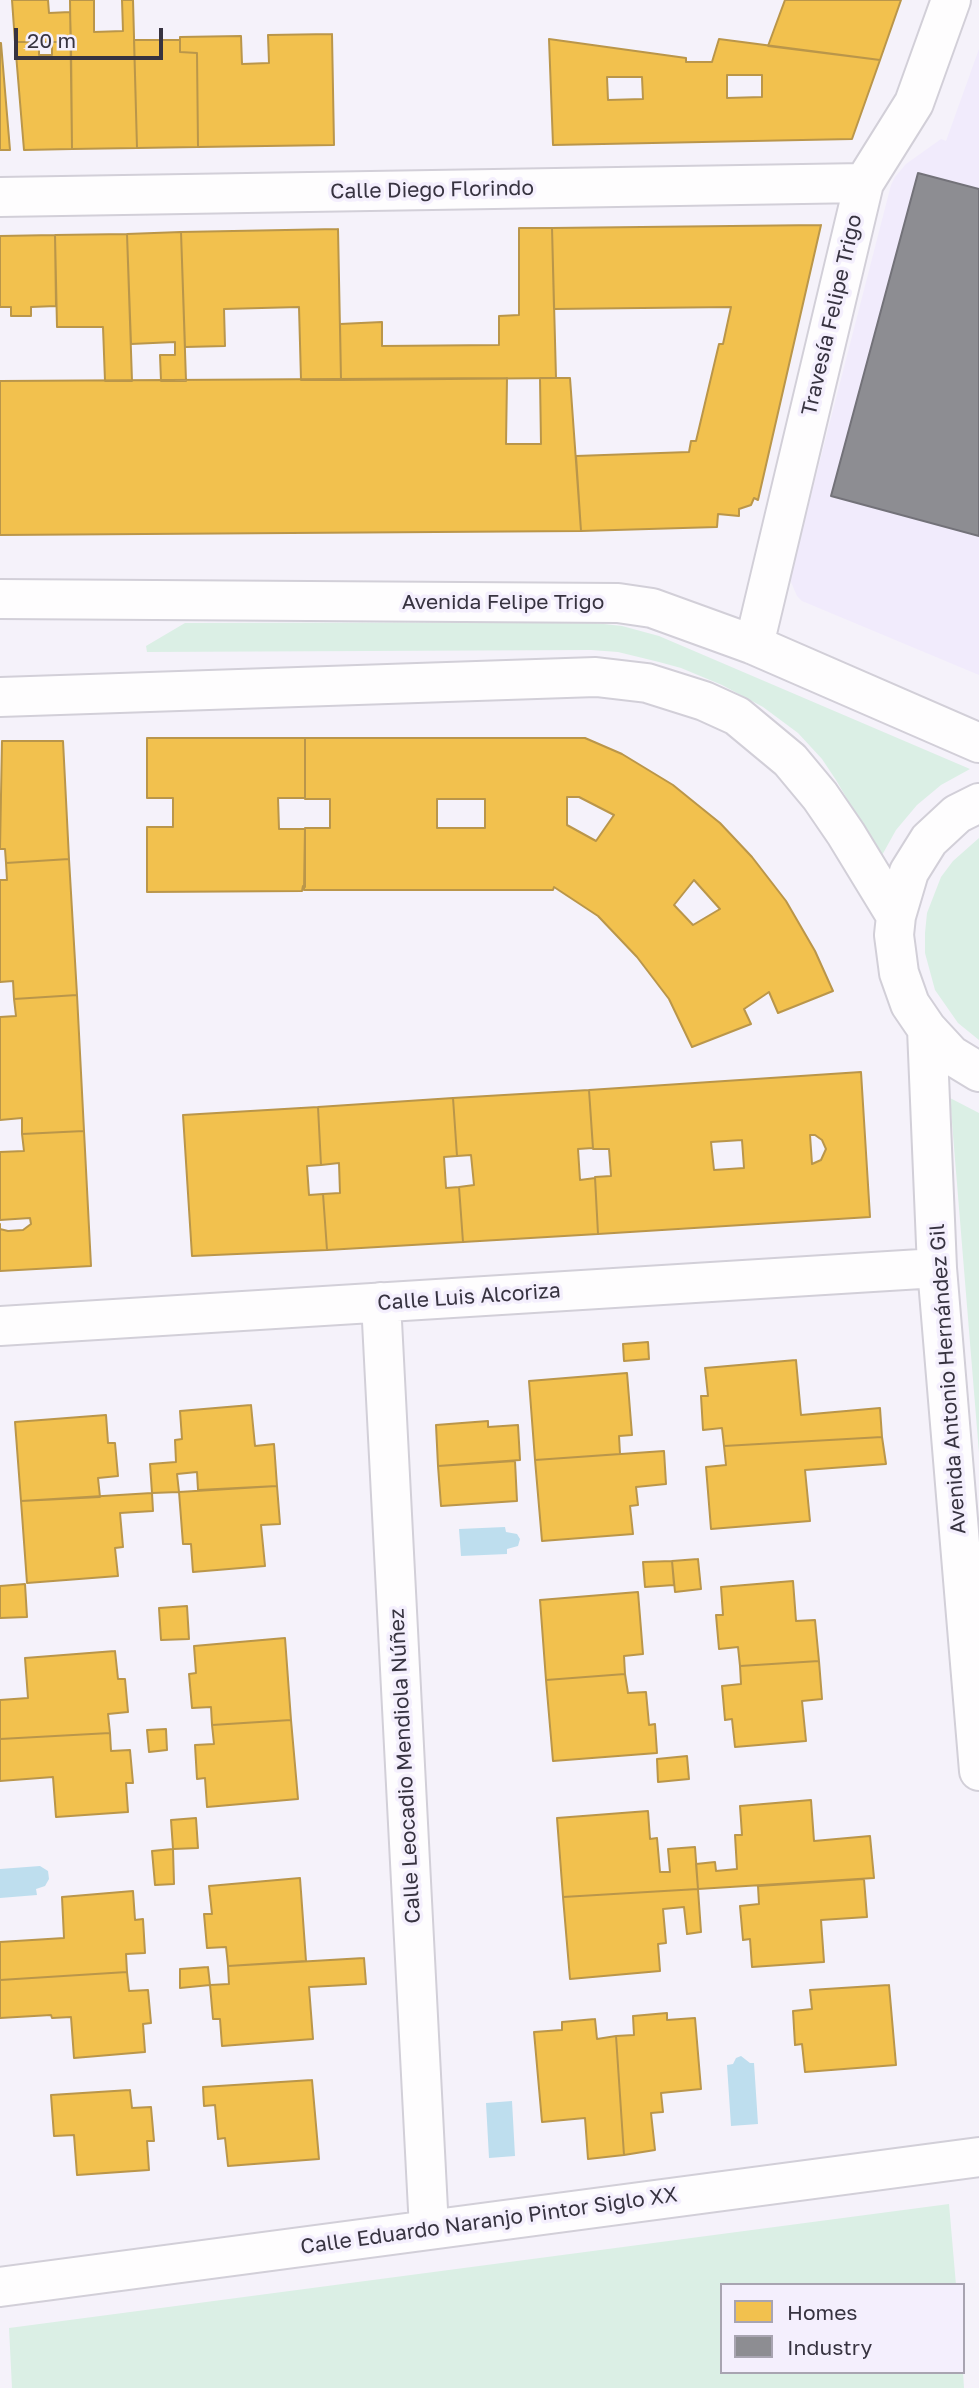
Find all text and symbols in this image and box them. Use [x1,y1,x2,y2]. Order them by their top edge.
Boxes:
scale bar [18,14,166,58]
text: 20 m [27,27,76,53]
street label: Calle Diego Florindo [330,176,534,204]
street label: Travesía Felipe Trigo [797,212,867,418]
street label: Avenida Felipe Trigo [402,589,604,615]
street label: Avenida Antonio Hernández Gil [925,1223,971,1535]
street label: Calle Luis Alcoriza [377,1278,561,1316]
street label: Calle Leocadio Mendiola Núñez [384,1608,426,1924]
street label: Calle Eduardo Naranjo Pintor Siglo XX [299,2182,679,2260]
legend [720,2283,965,2374]
text: Homes [787,2299,857,2325]
text: Industry [787,2334,872,2360]

